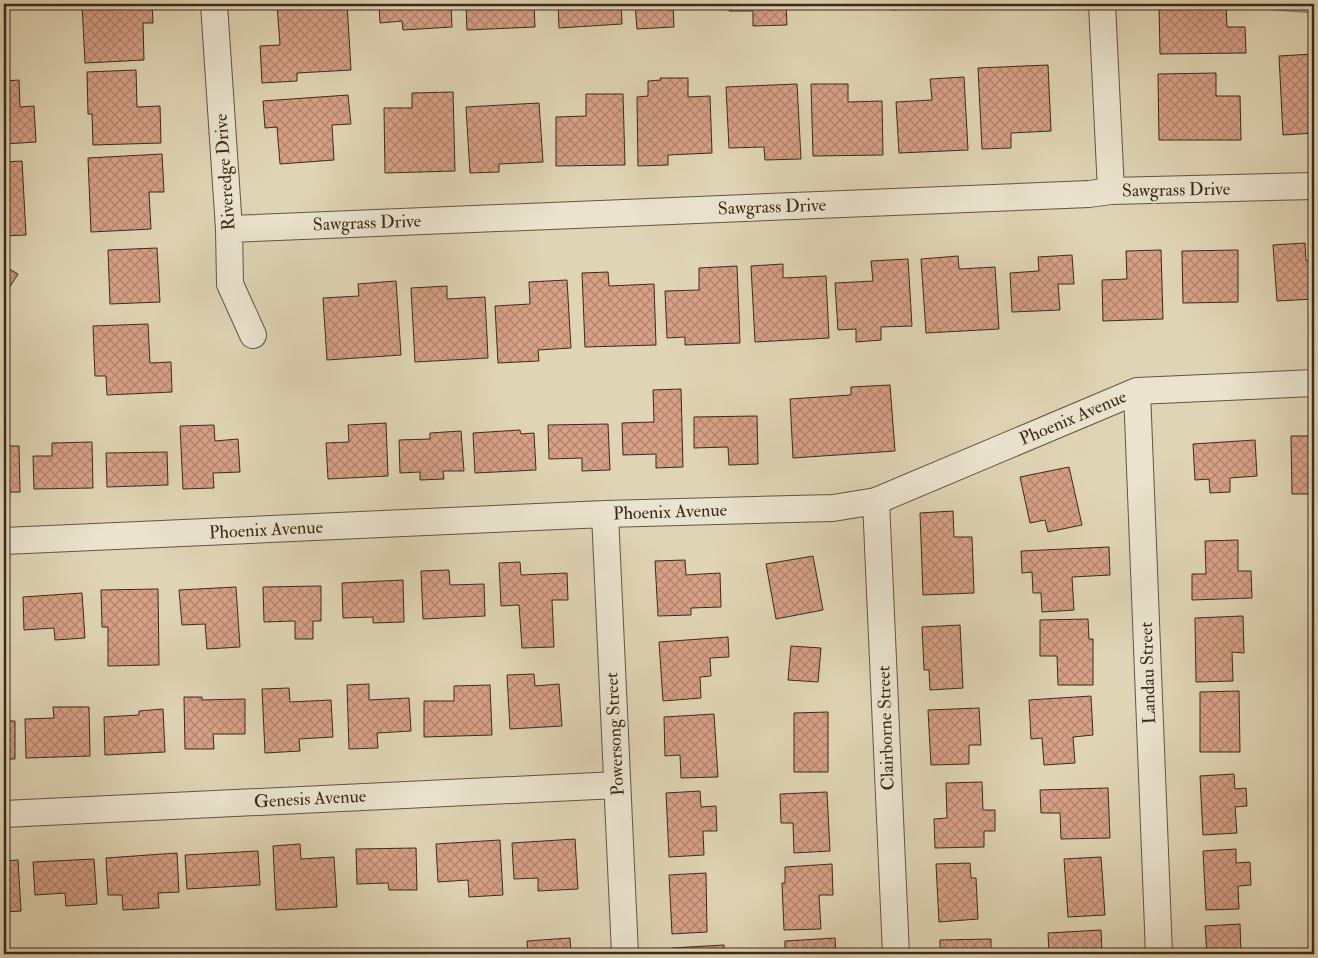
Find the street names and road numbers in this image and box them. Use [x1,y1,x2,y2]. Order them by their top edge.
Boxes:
street label: Riveredge Drive [209,112,241,231]
street label: Sawgrass Drive [1122,178,1231,202]
street label: Sawgrass Drive [717,194,827,220]
street label: Sawgrass Drive [312,210,422,236]
street label: Phoenix Avenue [1016,385,1130,451]
street label: Phoenix Avenue [613,498,728,525]
street label: Phoenix Avenue [208,516,324,544]
street label: Landau Street [1135,621,1161,725]
street label: Clairborne Street [872,665,900,791]
street label: Powersong Street [600,671,630,796]
street label: Genesis Avenue [253,785,367,813]

